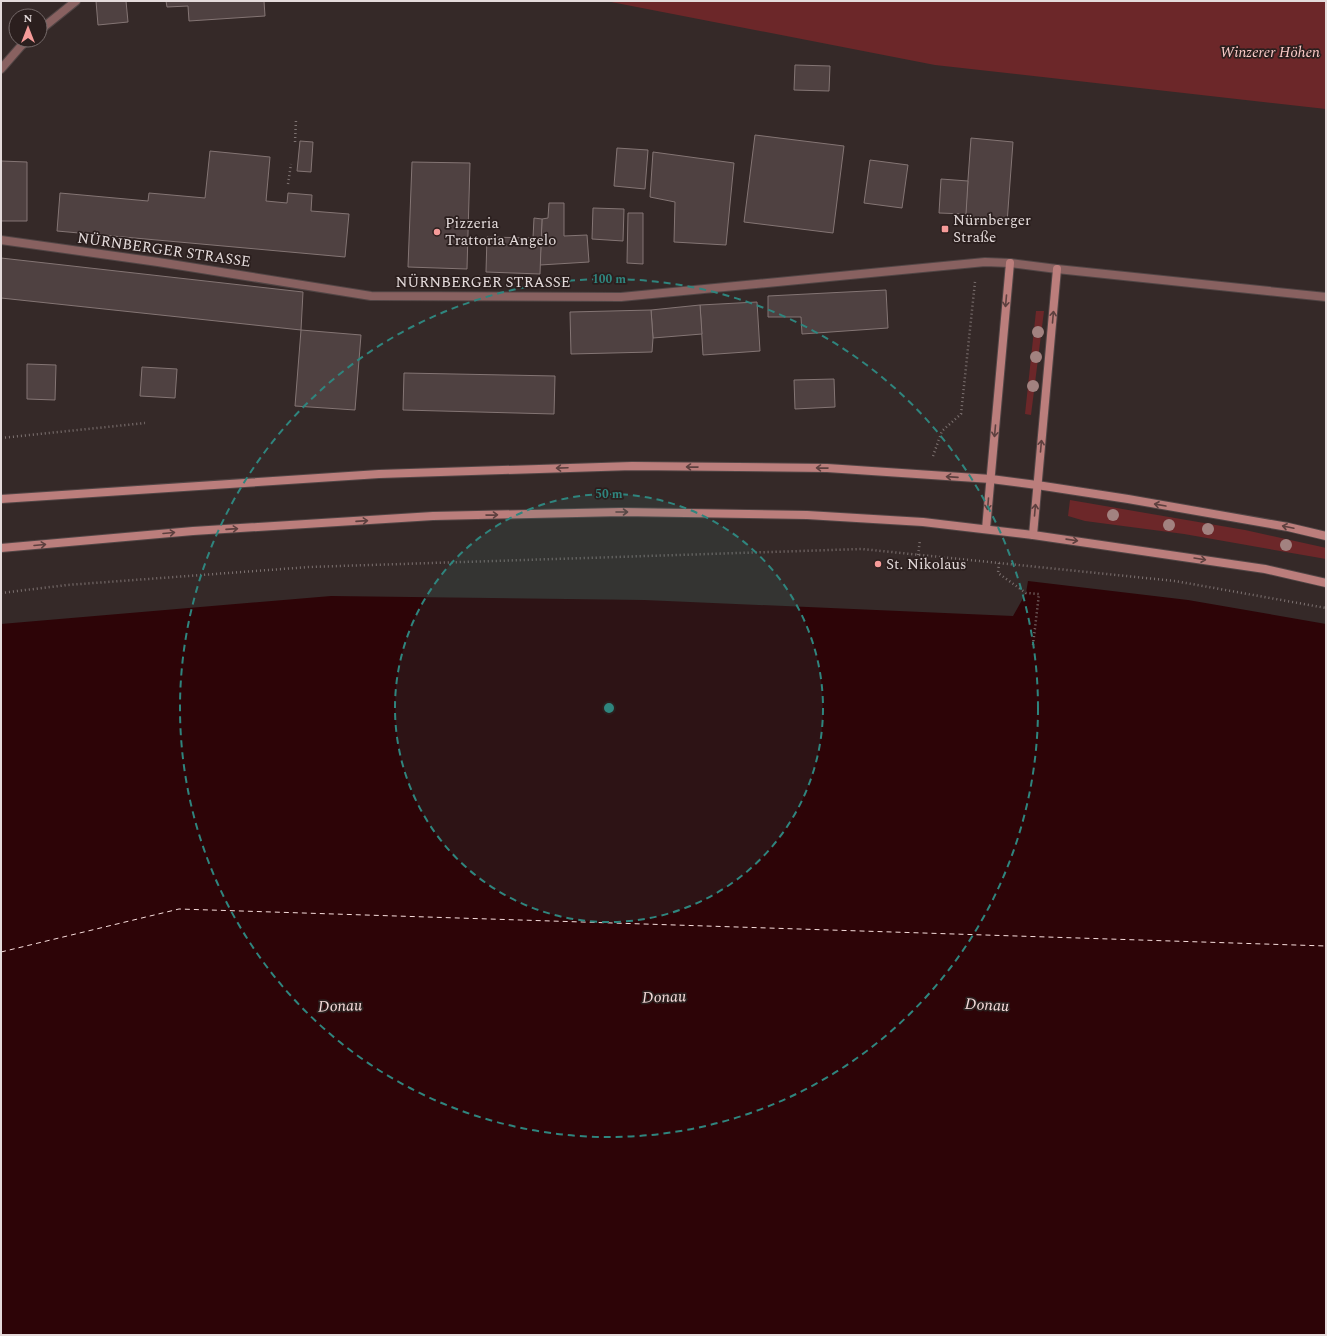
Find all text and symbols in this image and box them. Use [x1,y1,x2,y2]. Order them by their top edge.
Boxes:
north arrow [8,8,48,48]
text: N [24,10,33,27]
park label: Winzerer Höhen [1220,41,1320,64]
place label: Nürnberger Straße [953,209,1031,249]
place label: Pizzeria Trattoria Angelo [445,212,556,252]
marker: Nürnberger Straße [940,224,950,234]
street label: NÜRNBERGER STRASSE [76,226,252,274]
marker: Pizzeria Trattoria Angelo [432,227,442,237]
text: 100 m [592,270,626,289]
street label: NÜRNBERGER STRASSE [395,271,571,294]
one-way arrow [1003,294,1010,307]
one-way arrow [1049,311,1056,324]
one-way arrow [991,424,998,437]
one-way arrow [1037,440,1044,453]
one-way arrow [686,463,699,471]
one-way arrow [816,464,829,472]
one-way arrow [556,465,569,472]
one-way arrow [946,473,959,480]
text: 50 m [595,485,623,504]
one-way arrow [985,497,992,510]
one-way arrow [1154,500,1167,508]
one-way arrow [1031,504,1039,517]
one-way arrow [615,508,628,516]
one-way arrow [485,511,498,519]
one-way arrow [355,517,368,524]
one-way arrow [1282,522,1295,530]
one-way arrow [225,525,238,532]
one-way arrow [162,530,175,537]
one-way arrow [1065,536,1078,544]
one-way arrow [33,541,46,548]
place label: St. Nikolaus [886,553,966,576]
one-way arrow [1193,555,1206,563]
marker: St. Nikolaus [873,559,883,569]
centre of rings [602,701,616,715]
water label: Donau [641,984,687,1010]
water label: Donau [964,992,1010,1018]
water label: Donau [317,993,363,1019]

